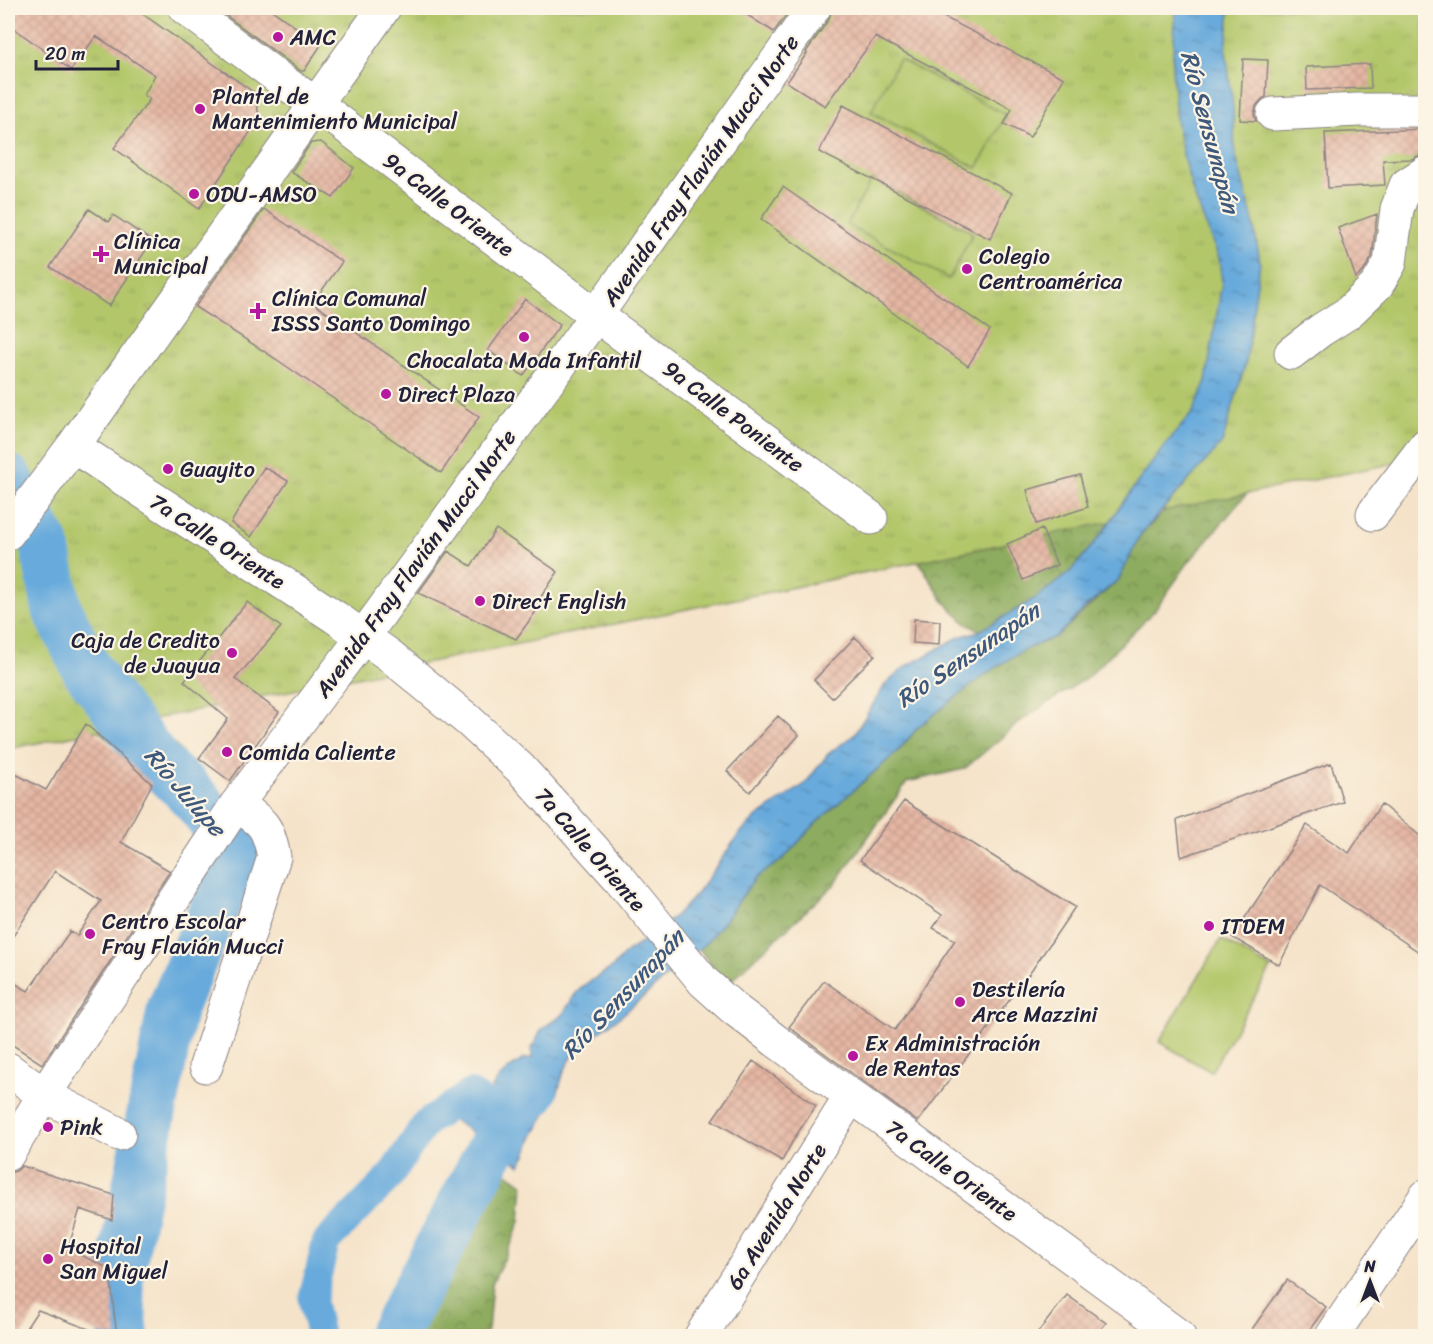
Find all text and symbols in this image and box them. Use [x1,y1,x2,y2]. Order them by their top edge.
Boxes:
place label: AMC [289,18,336,57]
street label: Avenida Fray Flavián Mucci Norte [591,26,810,315]
marker: AMC [271,30,285,44]
scale bar [36,33,118,71]
text: 20 m [45,38,85,70]
water label: Río Sensunapán [1168,46,1253,221]
place label: Plantel de Mantenimiento Municipal [212,77,458,141]
marker: Plantel de Mantenimiento Municipal [193,102,207,116]
street label: 9a Calle Oriente [374,142,523,267]
place label: ODU-AMSO [206,175,317,214]
marker: ODU-AMSO [187,187,201,201]
place label: Clínica Municipal [114,222,208,286]
place label: Colegio Centroamérica [979,237,1123,301]
marker: Clínica Municipal [92,245,110,263]
marker: Colegio Centroamérica [960,262,974,276]
place label: Clínica Comunal ISSS Santo Domingo [271,279,470,343]
marker: Clínica Comunal ISSS Santo Domingo [249,302,267,320]
marker: Chocalata Moda Infantil [517,330,531,344]
place label: Chocalata Moda Infantil [407,341,642,380]
street label: 9a Calle Poniente [654,350,813,483]
place label: Direct Plaza [398,375,515,414]
marker: Direct Plaza [379,387,393,401]
street label: Avenida Fray Flavián Mucci Norte [304,420,527,707]
place label: Guayito [180,450,255,489]
marker: Guayito [161,462,175,476]
street label: 7a Calle Oriente [142,483,294,600]
place label: Direct English [492,582,626,621]
water label: Río Sensunapán [887,589,1051,719]
marker: Direct English [473,594,487,608]
place label: Caja de Credito de Juayua [71,621,221,685]
marker: Caja de Credito de Juayua [225,646,239,660]
place label: Comida Caliente [239,733,396,772]
water label: Río Julupe [134,737,238,849]
marker: Comida Caliente [220,745,234,759]
street label: 7a Calle Oriente [525,778,657,921]
place label: Centro Escolar Fray Flavián Mucci [102,902,284,966]
place label: ITDEM [1220,907,1285,946]
water label: Río Sensunapán [551,917,697,1069]
marker: ITDEM [1202,919,1216,933]
marker: Centro Escolar Fray Flavián Mucci [83,927,97,941]
place label: Destilería Arce Mazzini [971,970,1098,1034]
marker: Destilería Arce Mazzini [953,995,967,1009]
place label: Ex Administración de Rentas [865,1024,1040,1088]
marker: Ex Administración de Rentas [846,1049,860,1063]
place label: Pink [60,1108,103,1147]
street label: 7a Calle Oriente [877,1109,1026,1232]
marker: Pink [41,1120,55,1134]
street label: 6a Avenida Norte [716,1135,837,1297]
place label: Hospital San Miguel [60,1227,169,1291]
north arrow [1340,1251,1400,1311]
marker: Hospital San Miguel [41,1252,55,1266]
text: N [1363,1252,1376,1281]

